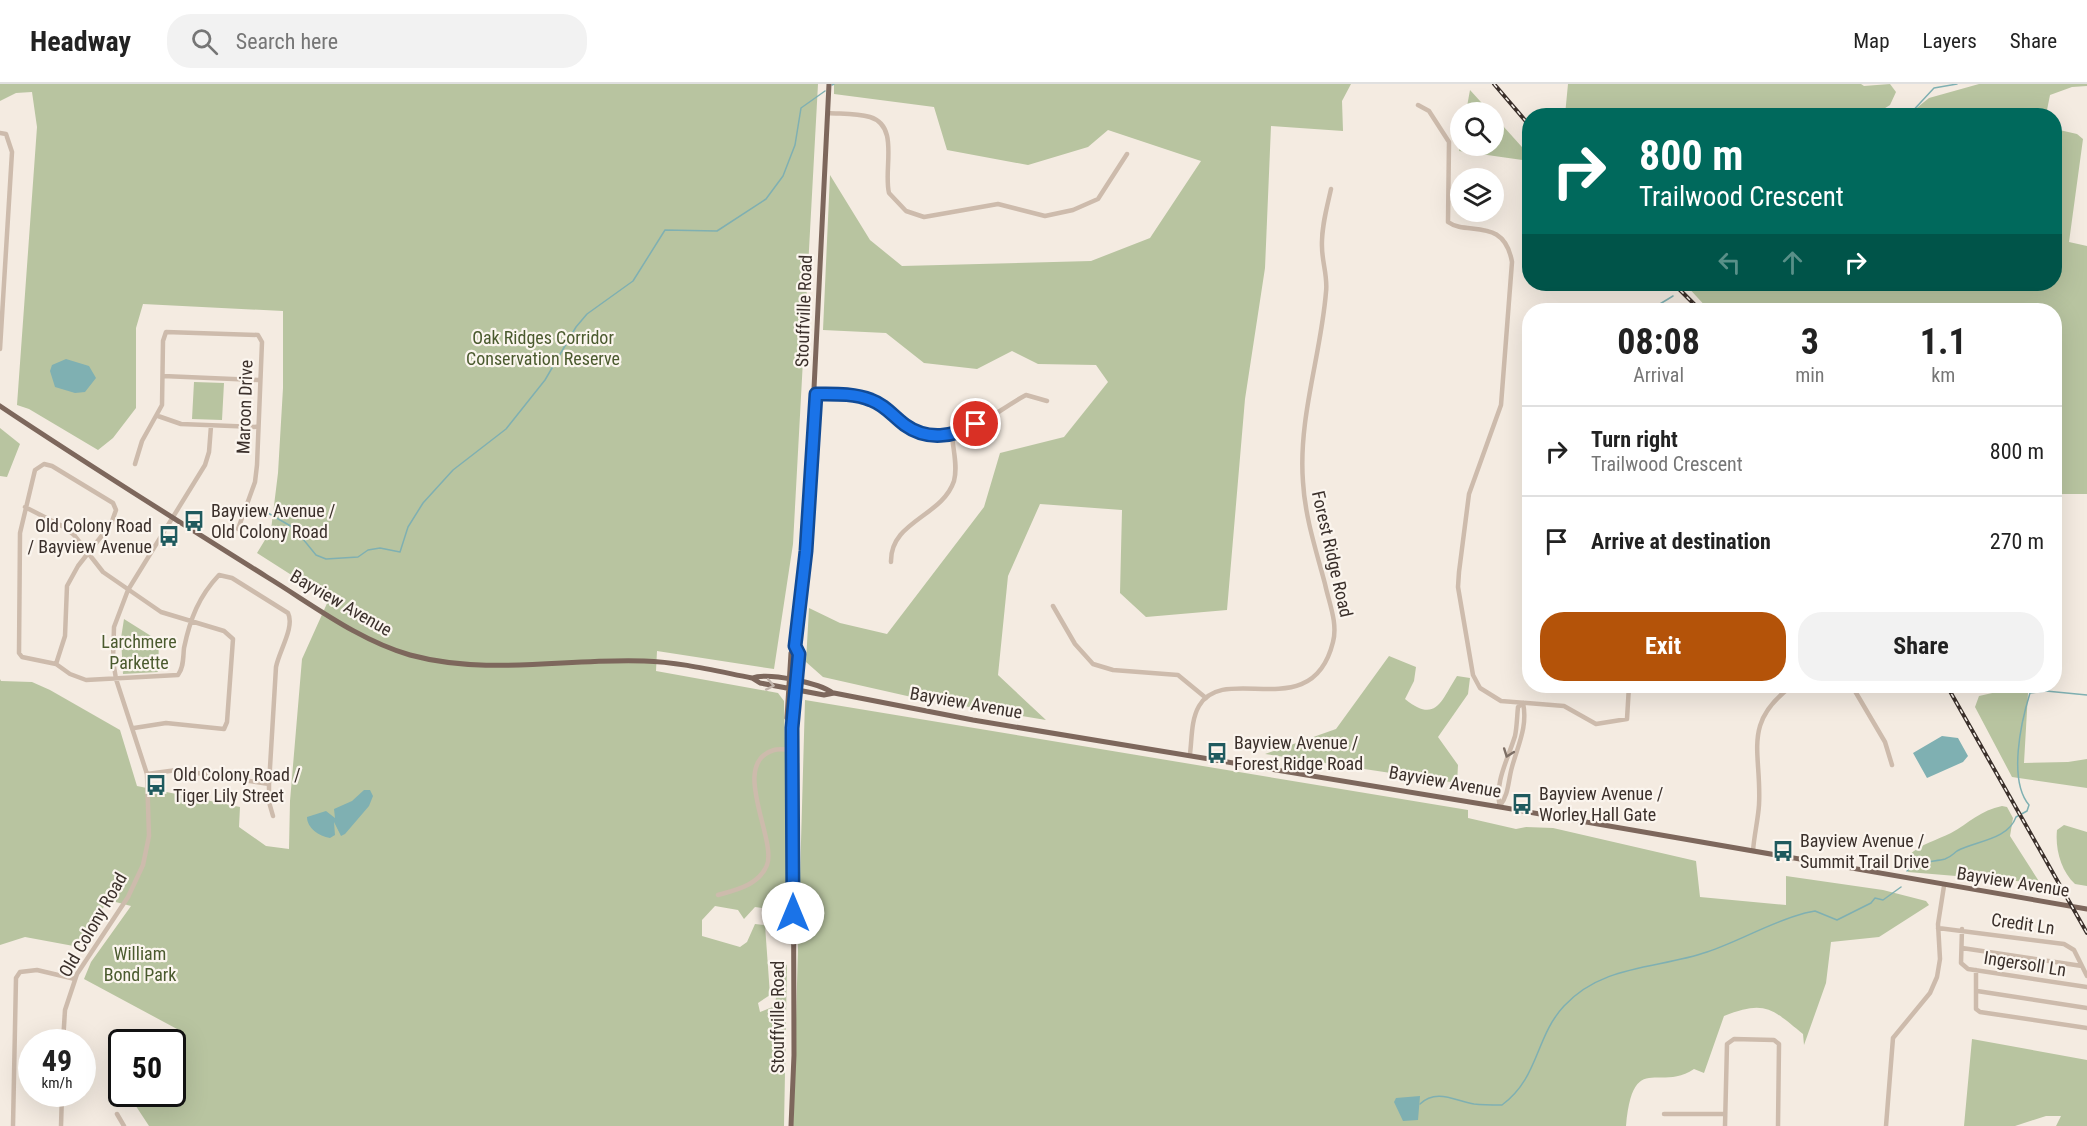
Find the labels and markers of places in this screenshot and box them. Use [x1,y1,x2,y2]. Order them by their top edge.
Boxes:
pin [950,398,1001,449]
place label: Bayview Avenue / Old Colony Road [211,500,336,542]
bus stop icon: Bayview Avenue / Old Colony Road [182,509,206,533]
place label: Old Colony Road / Bayview Avenue [27,515,152,557]
bus stop icon: Old Colony Road / Bayview Avenue [157,524,181,548]
place label: Bayview Avenue / Forest Ridge Road [1234,732,1363,774]
bus stop icon: Bayview Avenue / Forest Ridge Road [1205,741,1229,765]
place label: Old Colony Road / Tiger Lily Street [173,764,301,806]
bus stop icon: Old Colony Road / Tiger Lily Street [144,773,168,797]
place label: Bayview Avenue / Worley Hall Gate [1539,783,1664,825]
bus stop icon: Bayview Avenue / Worley Hall Gate [1510,792,1534,816]
place label: Bayview Avenue / Summit Trail Drive [1800,830,1929,872]
bus stop icon: Bayview Avenue / Summit Trail Drive [1771,839,1795,863]

